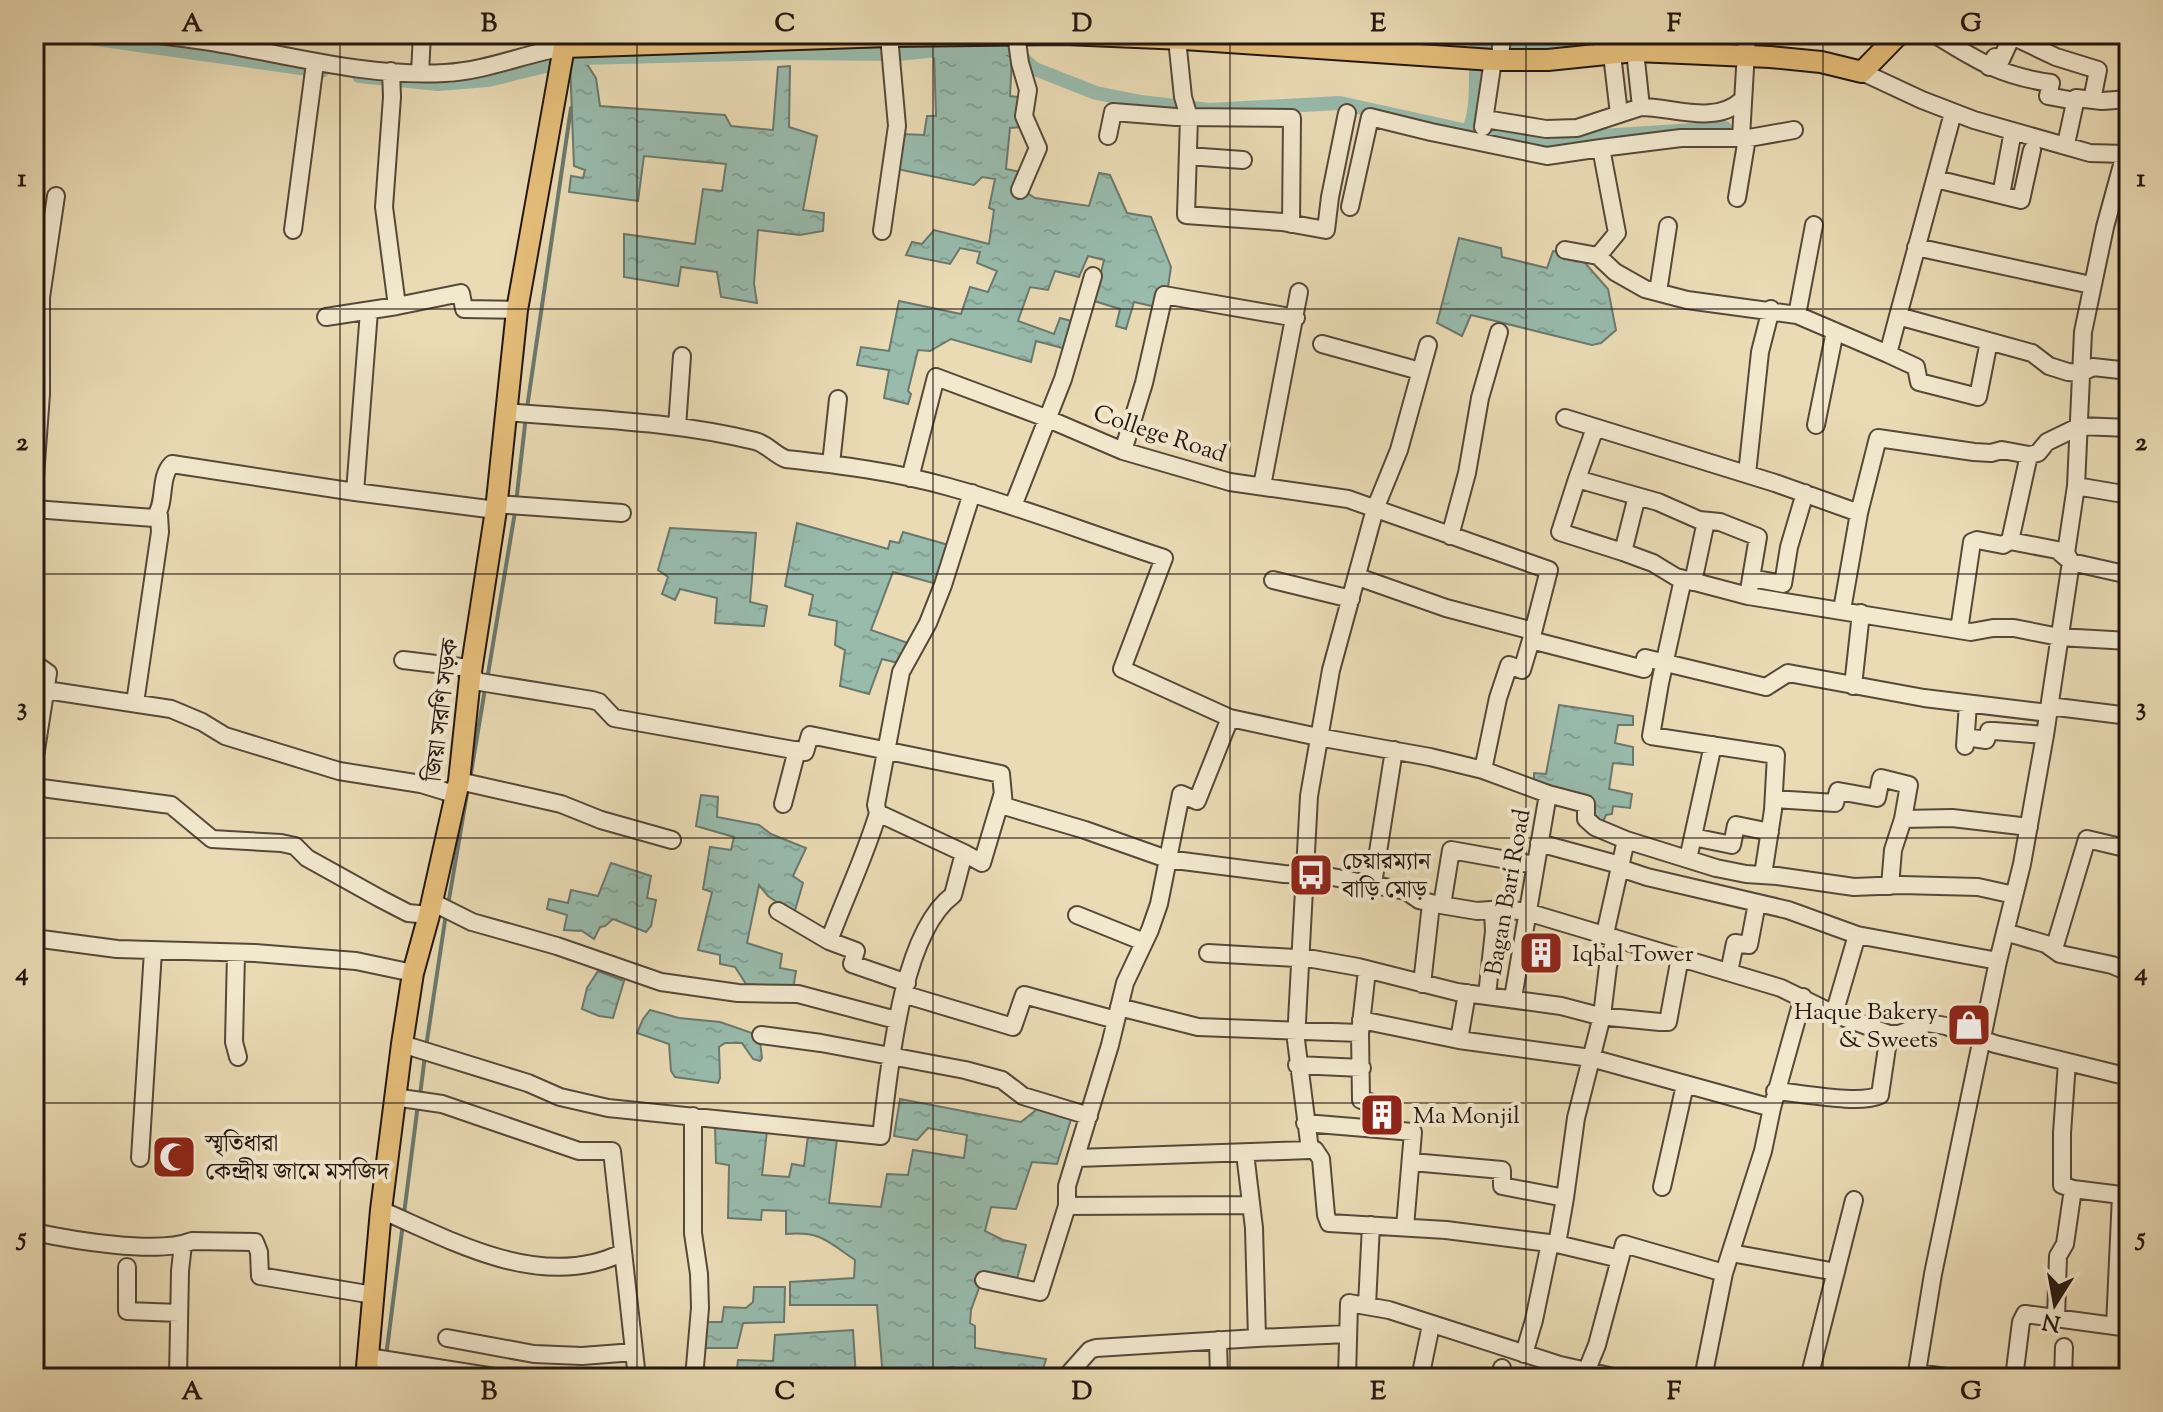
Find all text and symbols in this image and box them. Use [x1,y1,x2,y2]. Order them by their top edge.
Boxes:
text: A [181,6,203,43]
text: B [481,6,498,43]
text: C [775,6,795,43]
text: D [1072,6,1092,43]
text: E [1370,6,1386,43]
text: F [1667,6,1682,43]
text: G [1960,6,1982,43]
text: 1 [18,161,27,198]
text: 1 [2137,161,2146,198]
street label: College Road [1089,397,1231,473]
text: 2 [16,425,29,462]
text: 2 [2135,425,2148,462]
street label: জিয়া সরণি সড়ক [417,636,469,785]
text: 3 [17,690,27,727]
text: 3 [2136,690,2146,727]
street label: Bagan Bari Road [1478,806,1540,978]
place label: চেয়ারম্যান বাড়ি মোড় [1341,846,1432,908]
bus stop icon: চেয়ারম্যান বাড়ি মোড় [1287,851,1335,899]
building icon: Iqbal Tower [1517,929,1565,977]
place label: Iqbal Tower [1572,938,1694,972]
text: 4 [14,955,29,992]
text: 4 [2133,955,2148,992]
place label: Haque Bakery & Sweets [1794,996,1938,1058]
shop icon: Haque Bakery & Sweets [1945,1001,1993,1049]
building icon: Ma Monjil [1358,1091,1406,1139]
place label: Ma Monjil [1413,1100,1520,1134]
place label: স্মৃতিধারা কেন্দ্রীয় জামে মসজিদ [204,1128,390,1190]
mosque icon: স্মৃতিধারা কেন্দ্রীয় জামে মসজিদ [150,1133,198,1181]
text: 5 [16,1220,27,1257]
text: 5 [2135,1220,2146,1257]
north arrow [2015,1264,2095,1344]
text: N [2040,1303,2063,1338]
text: A [181,1374,203,1411]
text: B [481,1374,498,1411]
text: C [775,1374,795,1411]
text: D [1072,1374,1092,1411]
text: E [1370,1374,1386,1411]
text: F [1667,1374,1682,1411]
text: G [1960,1374,1982,1411]

